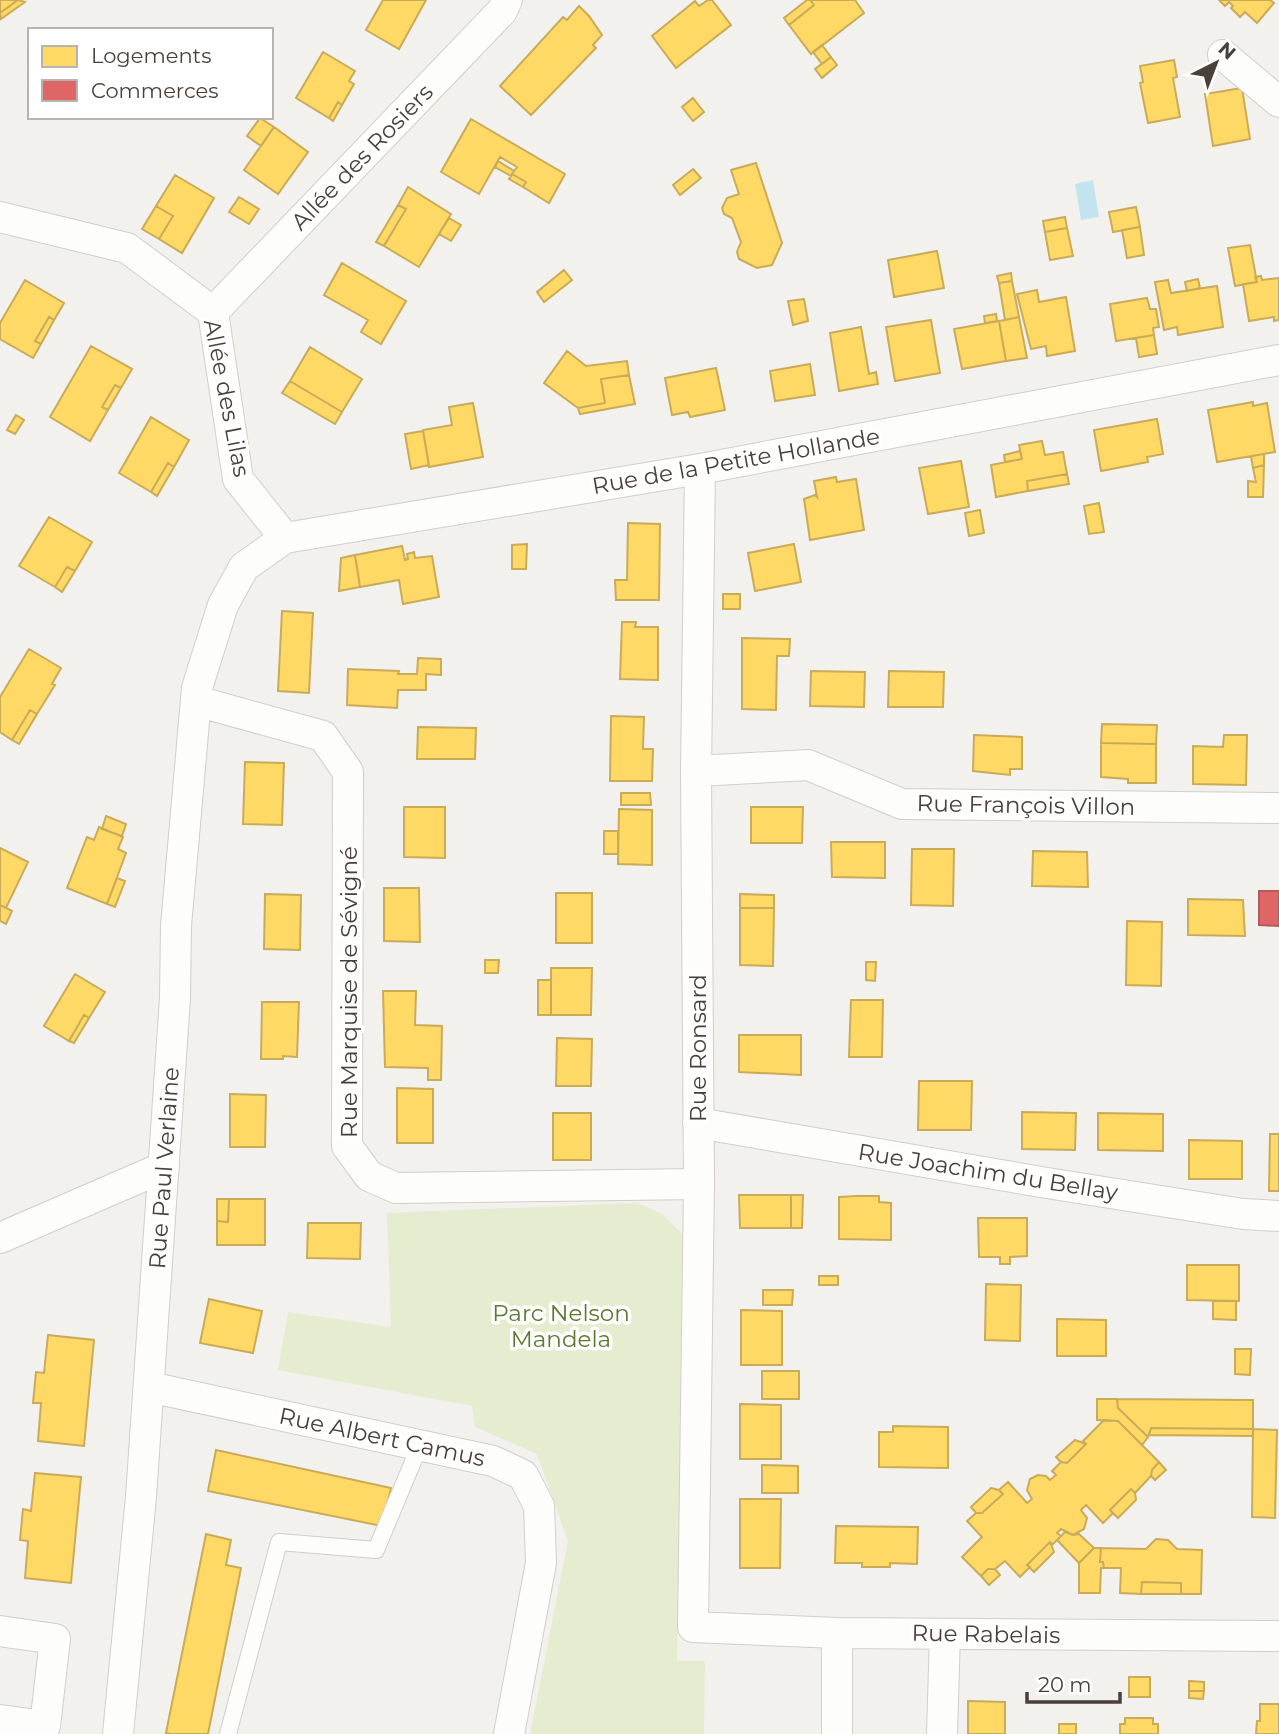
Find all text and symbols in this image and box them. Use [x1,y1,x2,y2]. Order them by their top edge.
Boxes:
legend [28,28,273,119]
north arrow [1181,28,1251,98]
text: N [1214,37,1240,64]
text: Logements [91,43,211,68]
text: Commerces [91,78,219,103]
street label: Allée des Rosiers [285,78,439,236]
street label: Allée des Lilas [198,317,256,479]
street label: Rue de la Petite Hollande [590,422,882,500]
street label: Rue François Villon [917,789,1135,821]
street label: Rue Marquise de Sévigné [335,846,363,1138]
street label: Rue Ronsard [684,974,712,1122]
street label: Rue Paul Verlaine [143,1066,185,1270]
street label: Rue Joachim du Bellay [856,1138,1120,1206]
park label: Parc Nelson Mandela [492,1299,630,1353]
street label: Rue Albert Camus [276,1401,488,1473]
street label: Rue Rabelais [911,1619,1061,1649]
scale bar [1027,1660,1120,1704]
text: 20 m [1038,1672,1092,1697]

